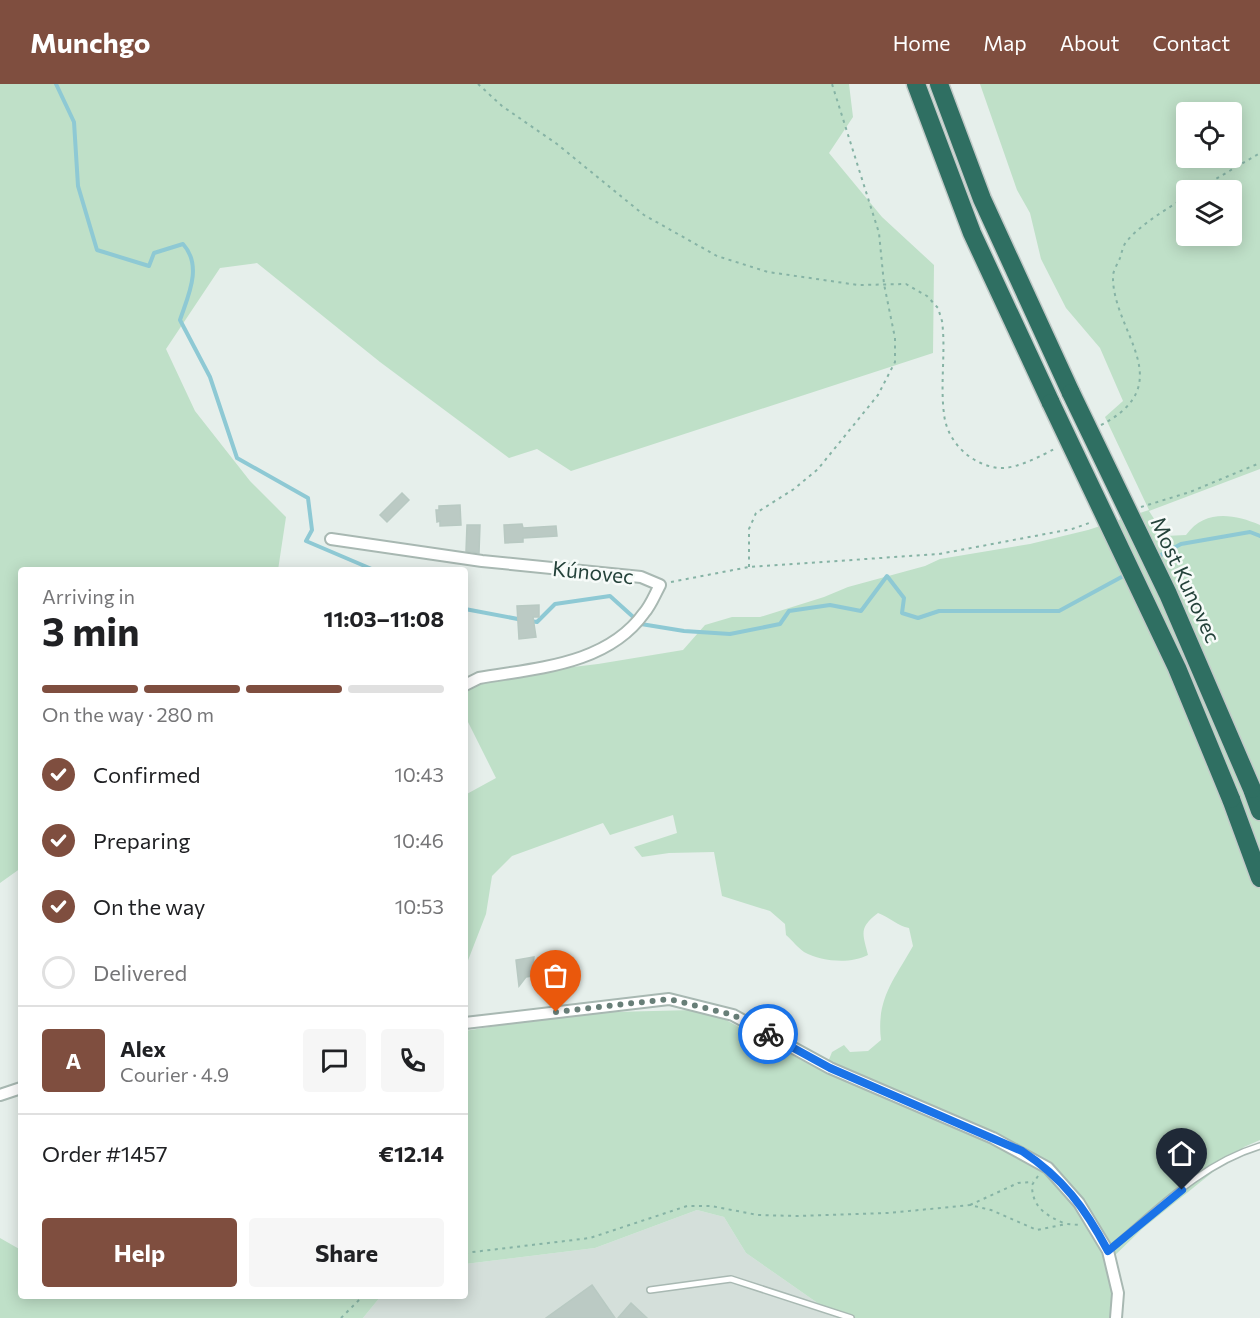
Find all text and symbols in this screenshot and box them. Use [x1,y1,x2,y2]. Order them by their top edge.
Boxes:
text: Munchgo [30,25,151,59]
text: Home [893,30,950,55]
text: Map [983,30,1027,55]
text: About [1060,30,1119,55]
text: Contact [1152,30,1230,55]
map controls [1176,102,1242,246]
button: locate [1176,102,1242,168]
button: layers [1176,180,1242,246]
street label: Most Kunovec [1146,512,1226,646]
street label: Kúnovec [551,555,635,588]
text: Arriving in [42,584,135,608]
text: 11:03–11:08 [324,605,444,632]
text: 3 min [42,606,140,654]
text: On the way · 280 m [42,702,214,726]
icon: check [42,758,75,791]
text: Confirmed [93,761,200,788]
text: 10:43 [394,762,444,786]
icon: check [42,824,75,857]
text: Preparing [93,827,190,854]
text: 10:46 [394,828,444,852]
icon: check [42,890,75,923]
text: On the way [93,893,205,920]
text: 10:53 [395,894,444,918]
pin [530,950,581,1012]
text: Delivered [93,959,187,986]
icon: bag [539,959,572,992]
courier [738,1004,798,1064]
icon: bike [752,1018,785,1051]
button: chat [303,1029,366,1092]
button: phone [381,1029,444,1092]
text: Alex [120,1035,166,1062]
text: A [66,1047,81,1074]
text: Courier · 4.9 [120,1062,229,1086]
pin [1156,1128,1207,1190]
icon: home [1165,1137,1198,1170]
text: Order #1457 [42,1140,168,1167]
text: €12.14 [378,1140,444,1167]
button: Help [42,1218,237,1287]
button: Share [249,1218,444,1287]

